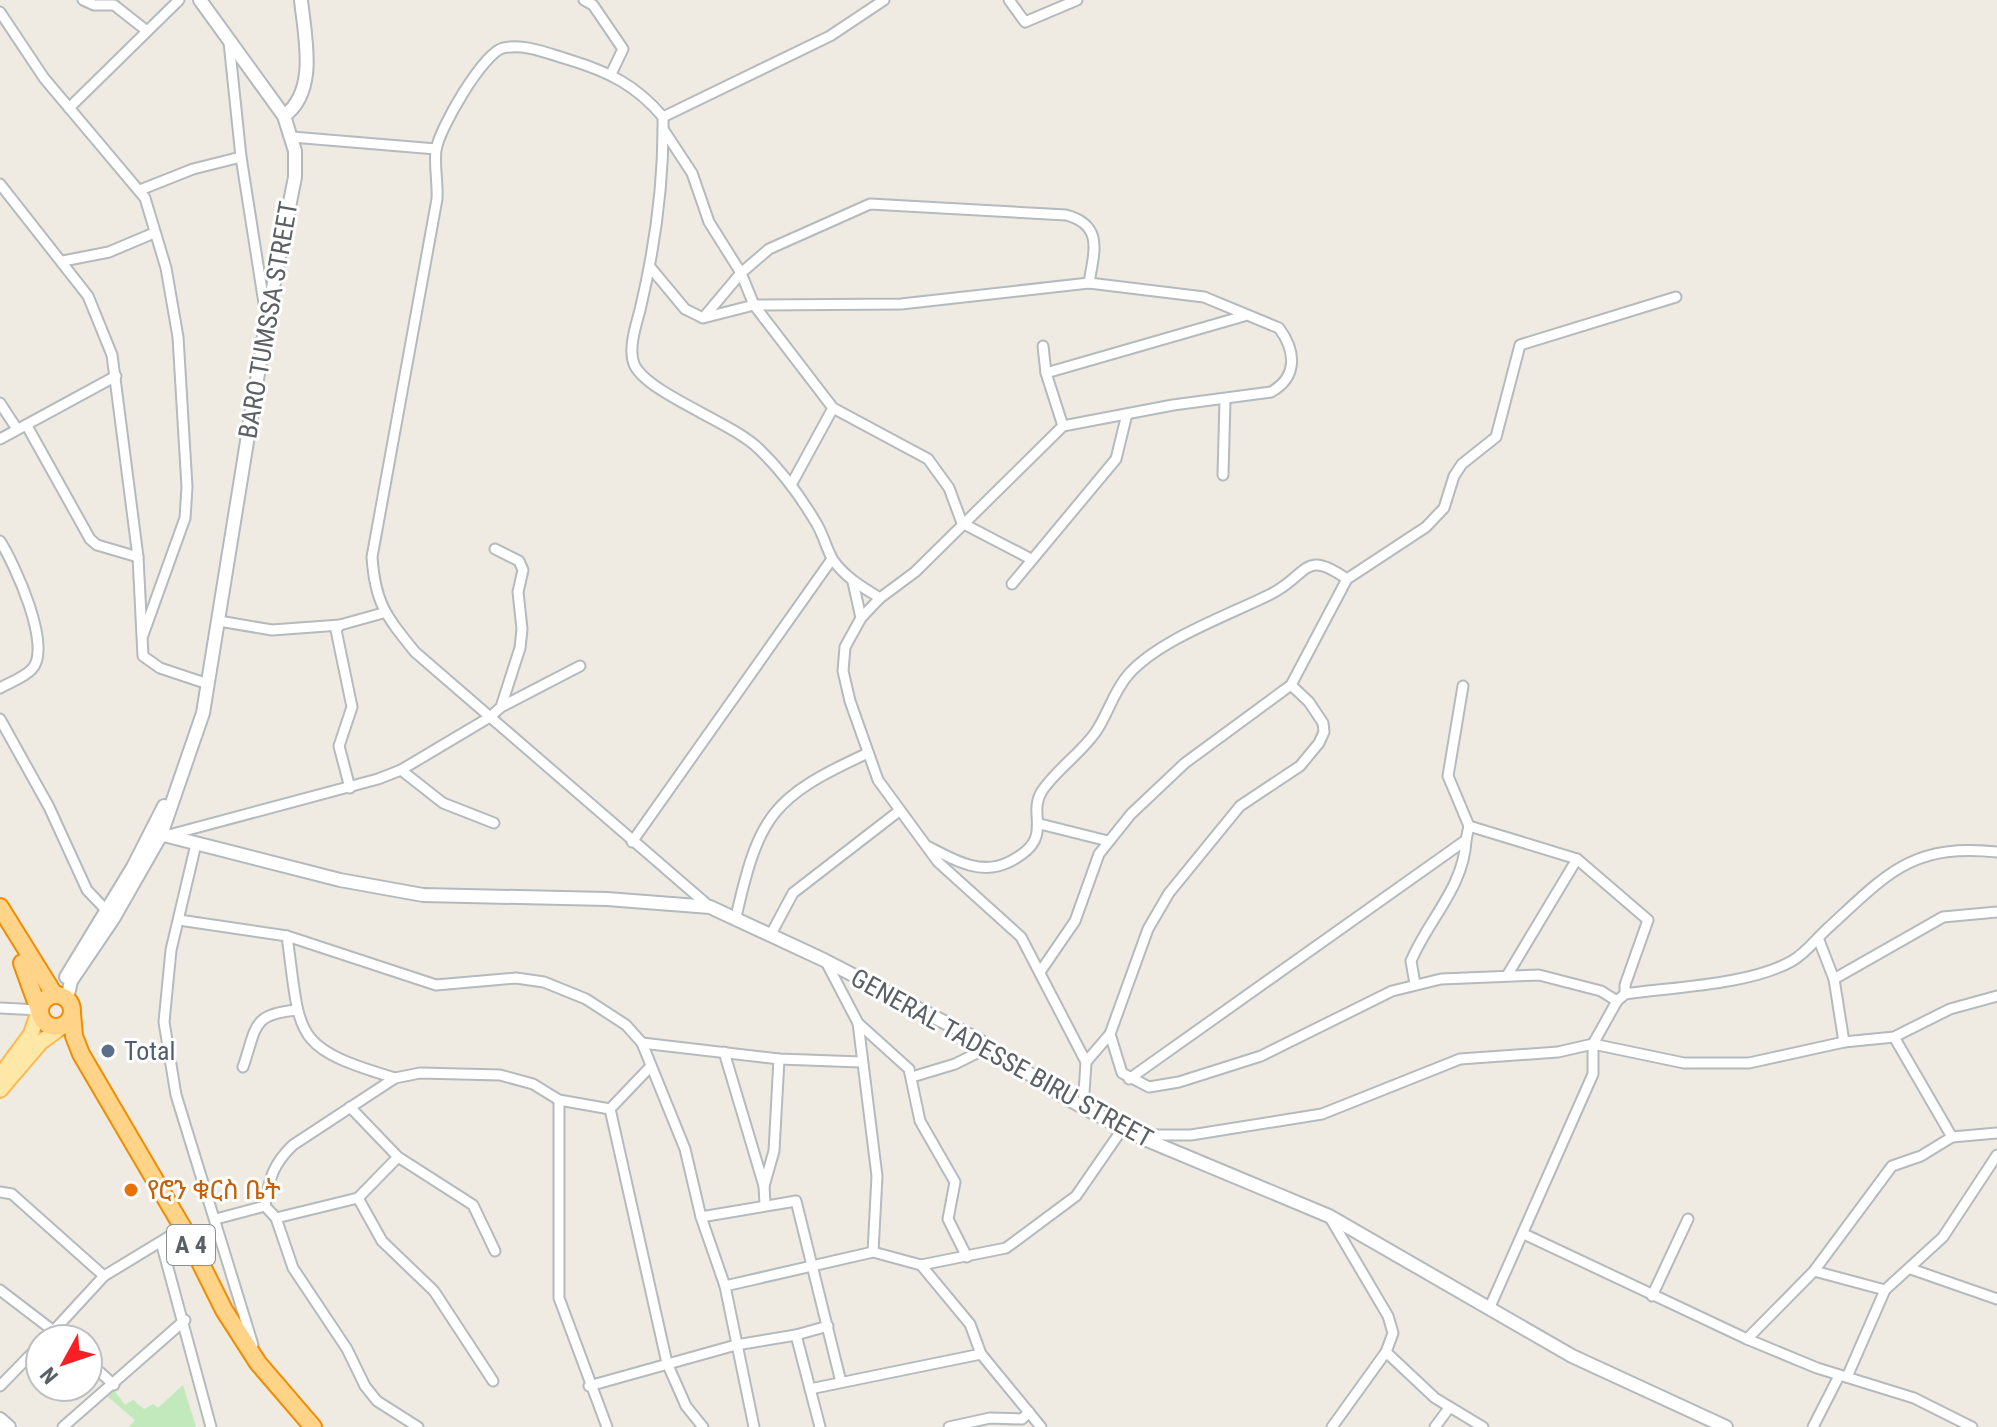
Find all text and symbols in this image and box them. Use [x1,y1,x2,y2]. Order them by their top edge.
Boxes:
street label: BARO TUMSSA STREET [232,199,304,441]
street label: GENERAL TADESSE BIRU STREET [846,962,1158,1154]
place label: Total [124,1036,175,1066]
marker: Total [99,1042,117,1060]
place label: የሮን ቁርስ ቤት [147,1175,281,1205]
marker: የሮን ቁርስ ቤት [122,1181,140,1199]
road number: A 4 [167,1225,215,1265]
north arrow [24,1323,104,1403]
text: N [35,1362,63,1389]

